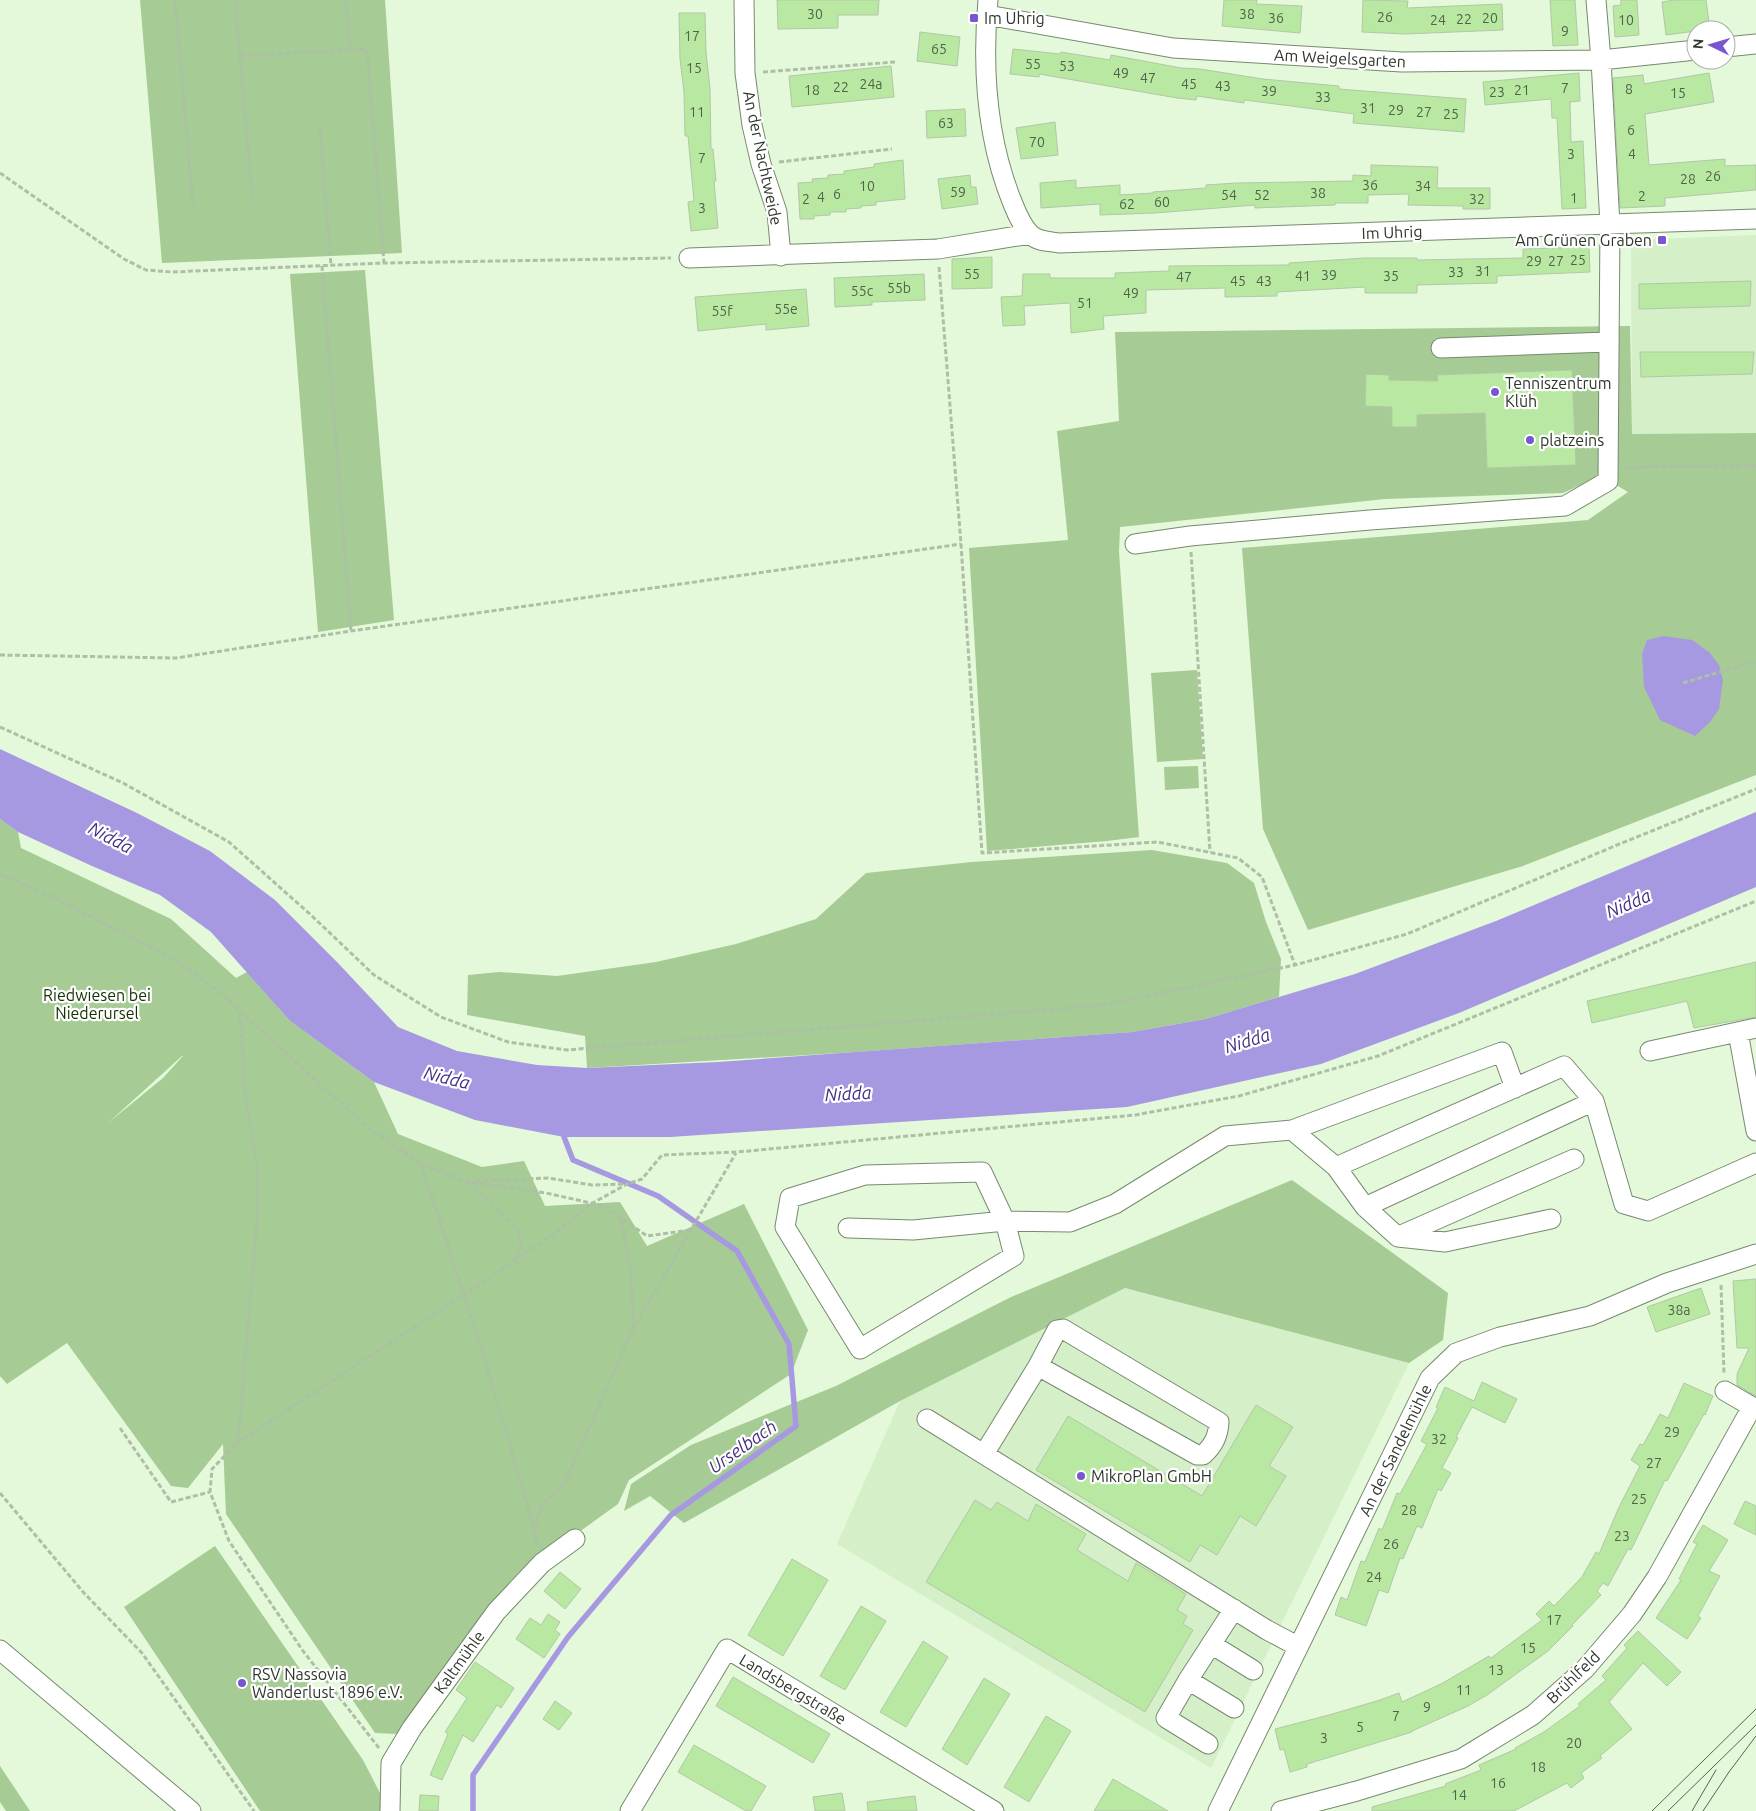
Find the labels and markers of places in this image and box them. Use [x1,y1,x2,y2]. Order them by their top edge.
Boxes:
place label: Im Uhrig [984,9,1045,27]
marker: Im Uhrig [968,12,980,24]
place label: Am Grünen Graben [1515,231,1652,249]
marker: Am Grünen Graben [1656,234,1668,246]
place label: Tenniszentrum Klüh [1505,374,1612,410]
marker: Tenniszentrum Klüh [1489,386,1501,398]
place label: platzeins [1540,431,1604,449]
marker: platzeins [1524,434,1536,446]
place label: MikroPlan GmbH [1091,1467,1212,1485]
marker: MikroPlan GmbH [1075,1470,1087,1482]
place label: RSV Nassovia Wanderlust 1896 e.V. [252,1665,403,1701]
marker: RSV Nassovia Wanderlust 1896 e.V. [236,1677,248,1689]

